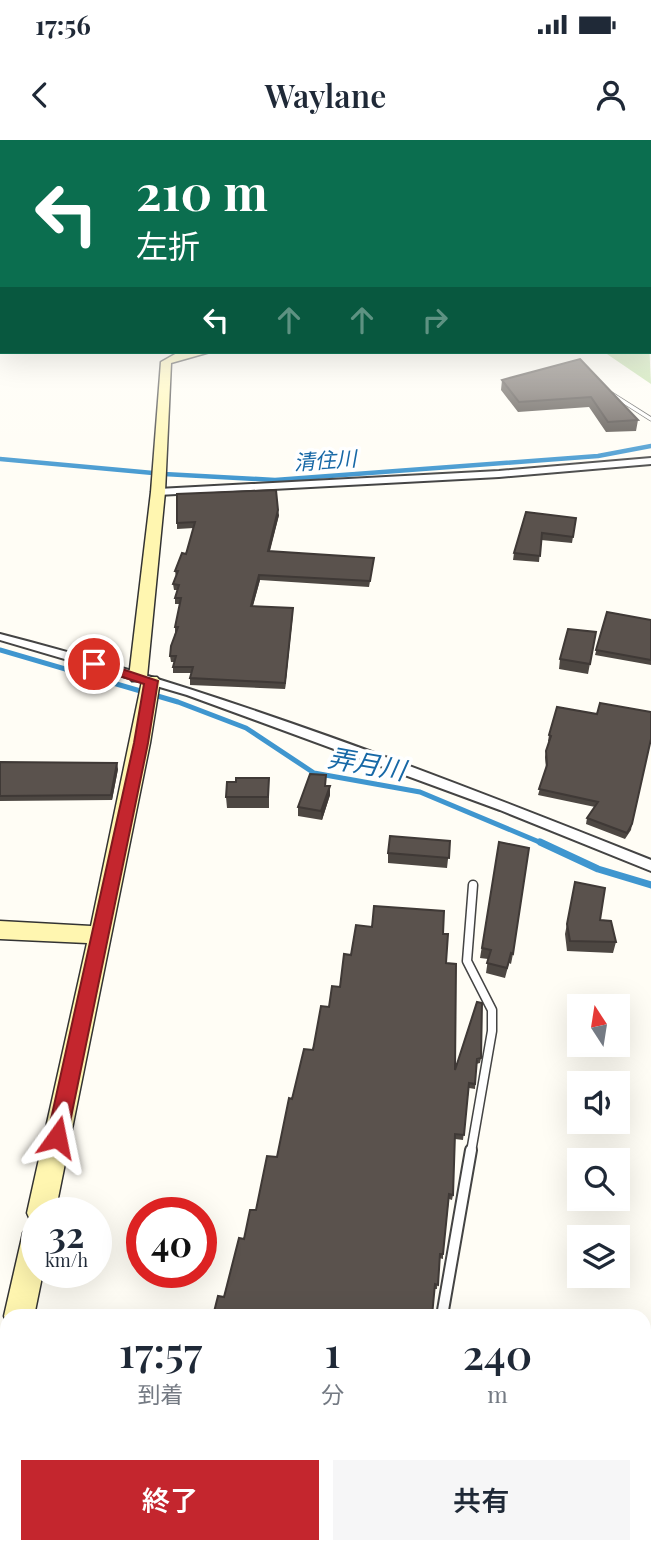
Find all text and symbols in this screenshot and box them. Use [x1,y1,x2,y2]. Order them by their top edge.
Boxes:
text: 17:56 [35,7,91,42]
text: Waylane [265,73,386,116]
icon: back [21,76,59,114]
icon: person [592,76,630,114]
text: 210 m [136,158,268,223]
icon: left [21,168,112,259]
text: 左折 [136,223,200,266]
icon: left [197,301,235,339]
icon: ahead [270,301,308,339]
icon: ahead [343,301,381,339]
icon: right [416,301,454,339]
water label: 清住川 [293,443,359,475]
pin [64,634,124,694]
icon: arrive [75,645,113,683]
water label: 弄月川 [326,739,411,788]
north arrow [567,994,630,1057]
map controls [567,994,630,1288]
button: sound [567,1071,630,1134]
position arrow [20,1100,94,1174]
button: search [567,1148,630,1211]
speed limit sign: 40 [126,1197,217,1288]
text: 32 [49,1210,84,1257]
button: layers [567,1225,630,1288]
text: km/h [45,1248,88,1272]
text: 17:57 [119,1323,202,1379]
text: 1 [324,1323,340,1379]
text: 240 [463,1325,532,1381]
text: 到着 [137,1378,183,1409]
text: 分 [321,1378,344,1409]
text: m [487,1378,508,1409]
button: 終了 [21,1460,319,1540]
button: 共有 [333,1460,630,1540]

